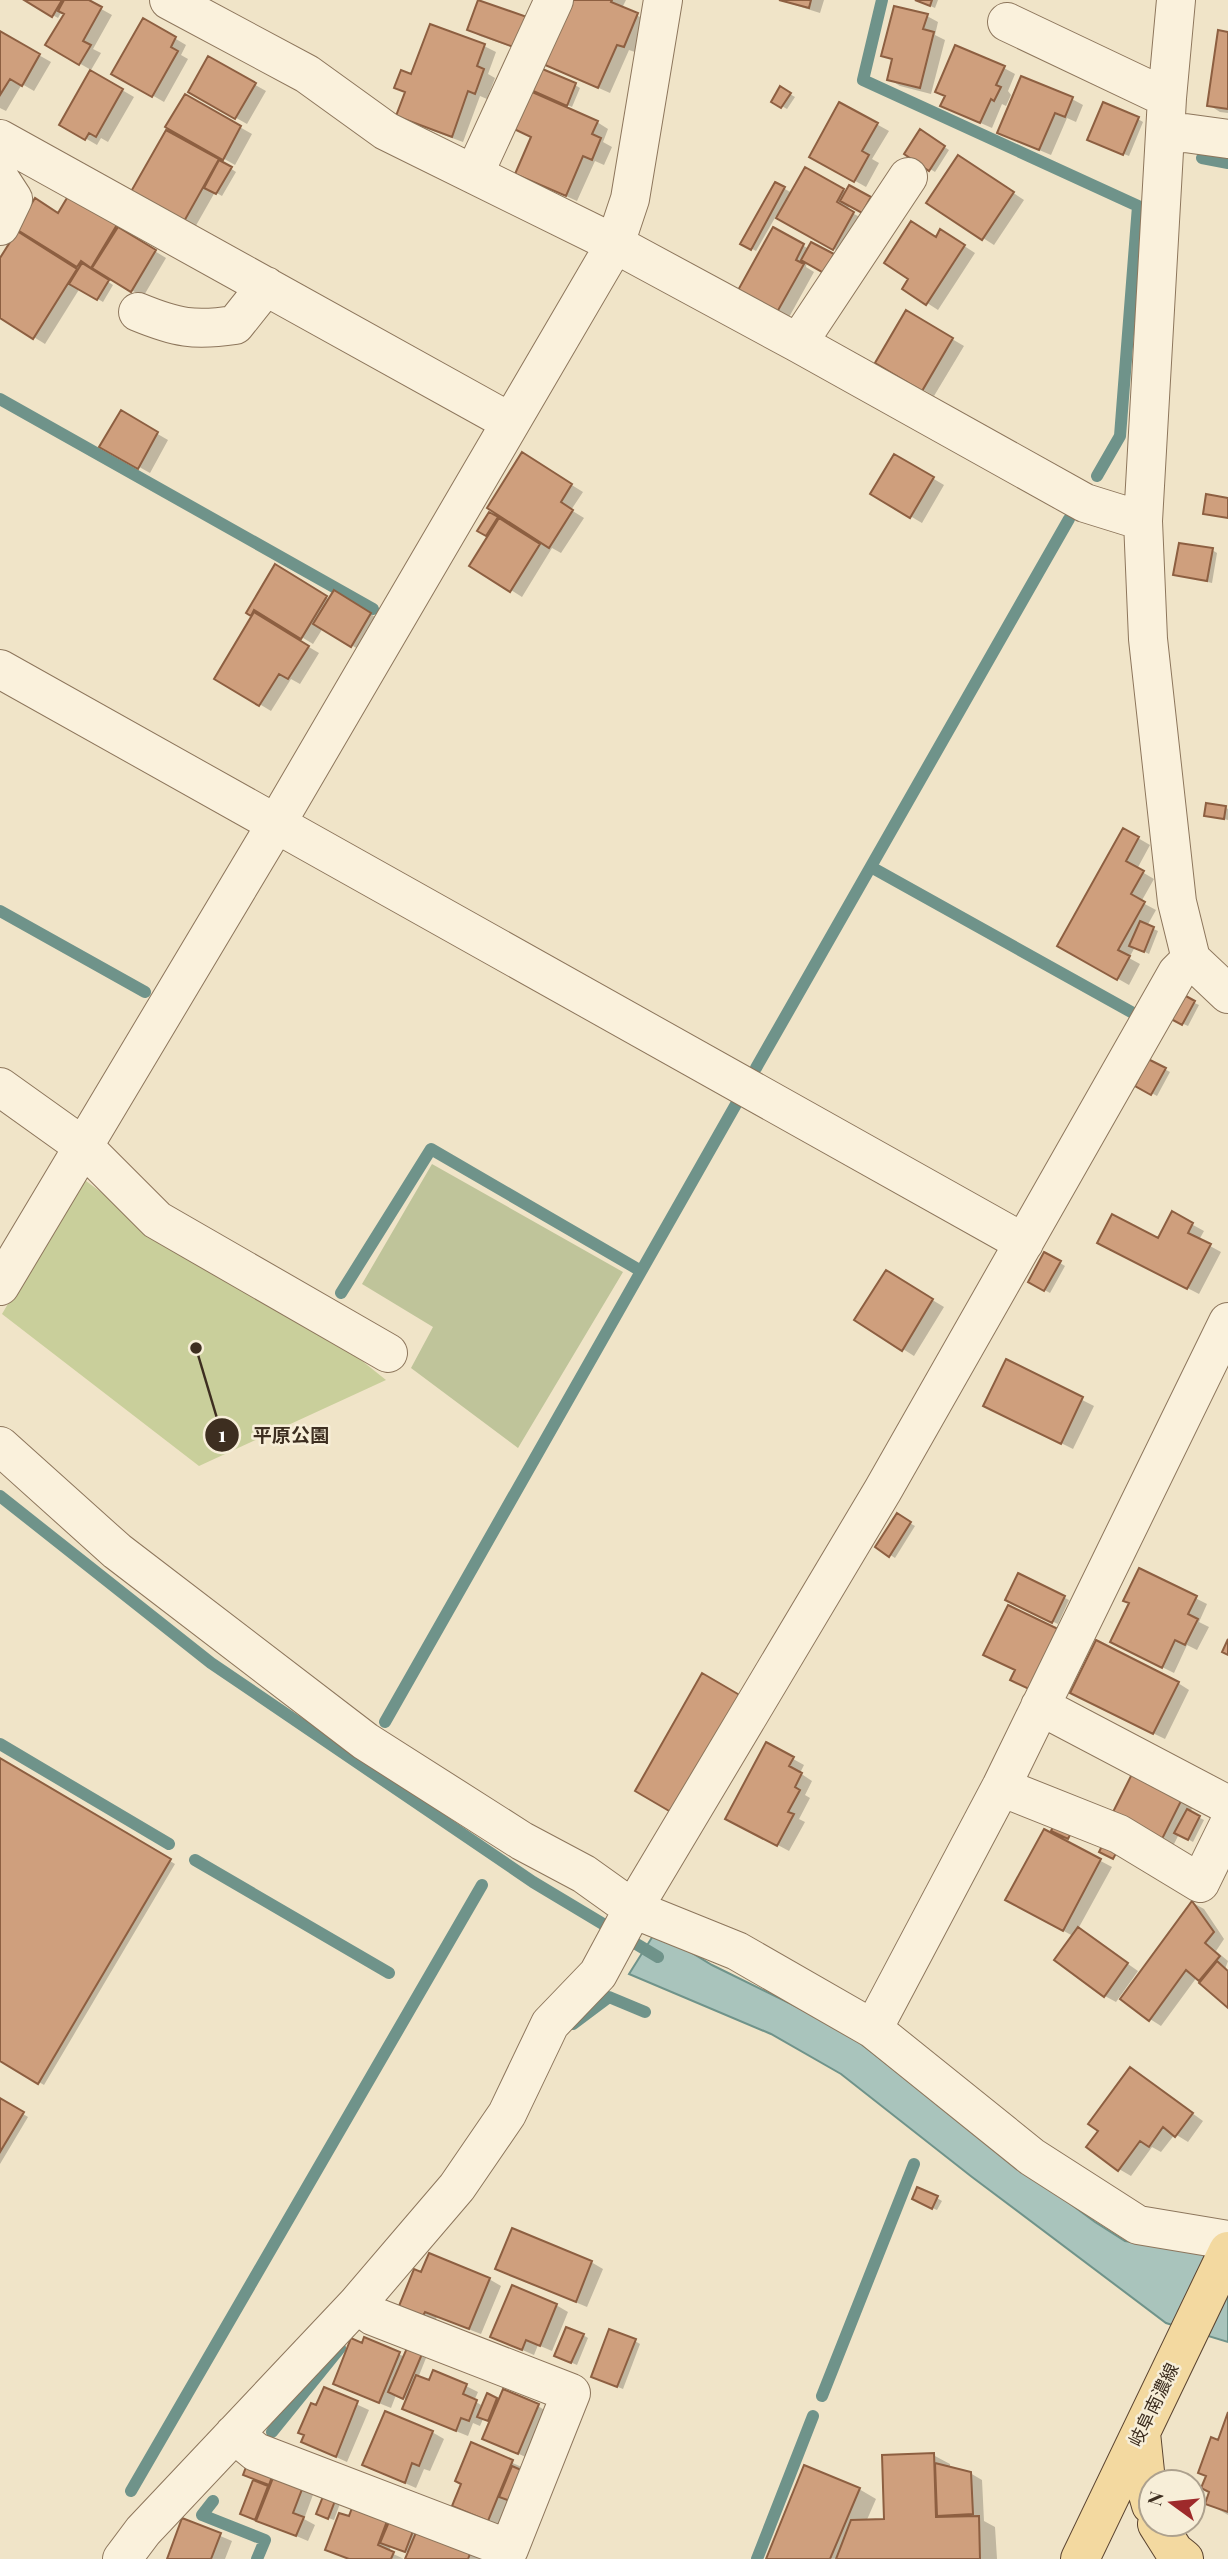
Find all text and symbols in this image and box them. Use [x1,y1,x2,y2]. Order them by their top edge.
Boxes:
callout: 平原公園 [204,1415,343,1455]
text: 1 [218,1419,226,1447]
text: 平原公園 [253,1421,329,1447]
street label: 岐阜南濃線 [1123,2359,1184,2450]
north arrow [1137,2468,1207,2538]
text: N [1140,2488,1169,2508]

